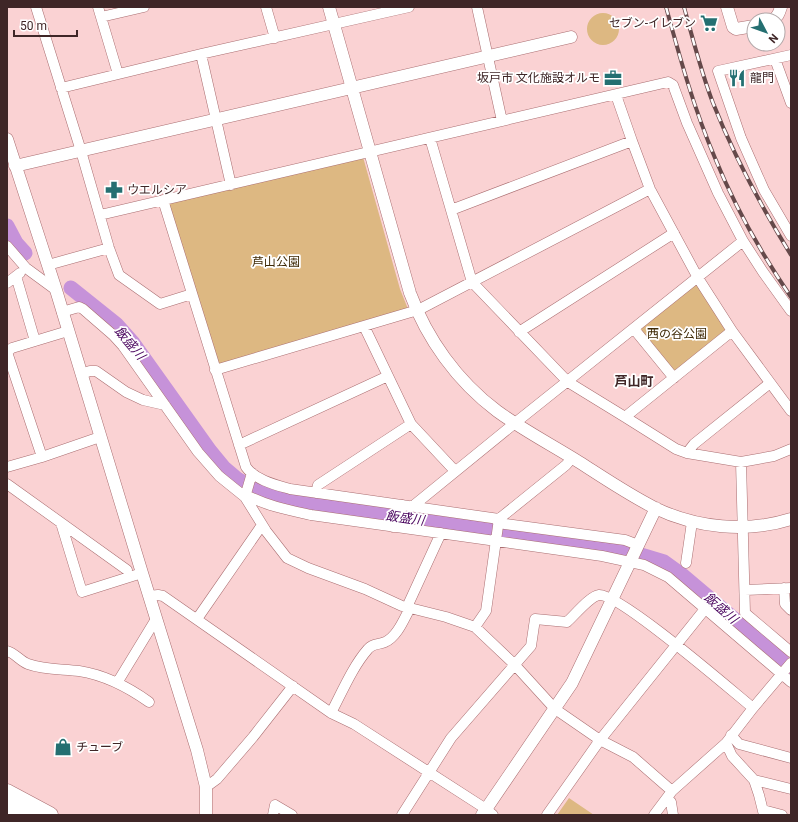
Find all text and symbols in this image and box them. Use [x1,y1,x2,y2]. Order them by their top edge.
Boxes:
scale bar [14,12,77,38]
north arrow [746,12,786,52]
supermarket icon: セブン-イレブン [699,13,719,33]
place label: セブン-イレブン [609,16,696,30]
text: 50 m [20,19,47,33]
text: N [766,31,781,46]
office icon: 坂戸市 文化施設オルモ [603,68,623,88]
restaurant icon: 龍門 [727,68,747,88]
place label: 坂戸市 文化施設オルモ [477,71,600,85]
place label: 龍門 [750,71,774,85]
pharmacy icon: ウエルシア [104,180,124,200]
place label: ウエルシア [127,183,187,197]
park label: 芦山公園 [252,255,300,269]
water label: 飯盛川 [112,323,150,364]
park label: 西の谷公園 [647,327,707,341]
district label: 芦山町 [614,374,654,389]
water label: 飯盛川 [385,508,427,528]
water label: 飯盛川 [701,590,742,628]
shop icon: チューブ [53,737,73,757]
place label: チューブ [76,740,123,754]

